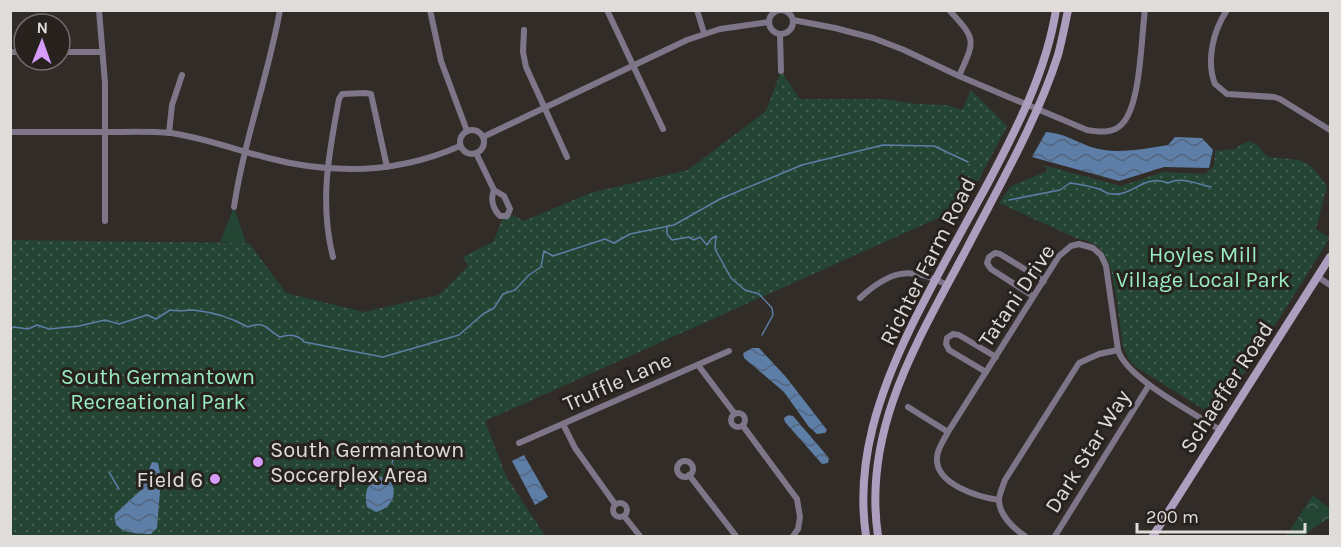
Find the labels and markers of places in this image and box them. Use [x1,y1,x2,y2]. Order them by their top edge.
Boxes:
place label: South Germantown Soccerplex Area [270,437,464,488]
marker: South Germantown Soccerplex Area [251,455,265,469]
place label: Field 6 [137,467,203,493]
marker: Field 6 [208,472,222,486]

